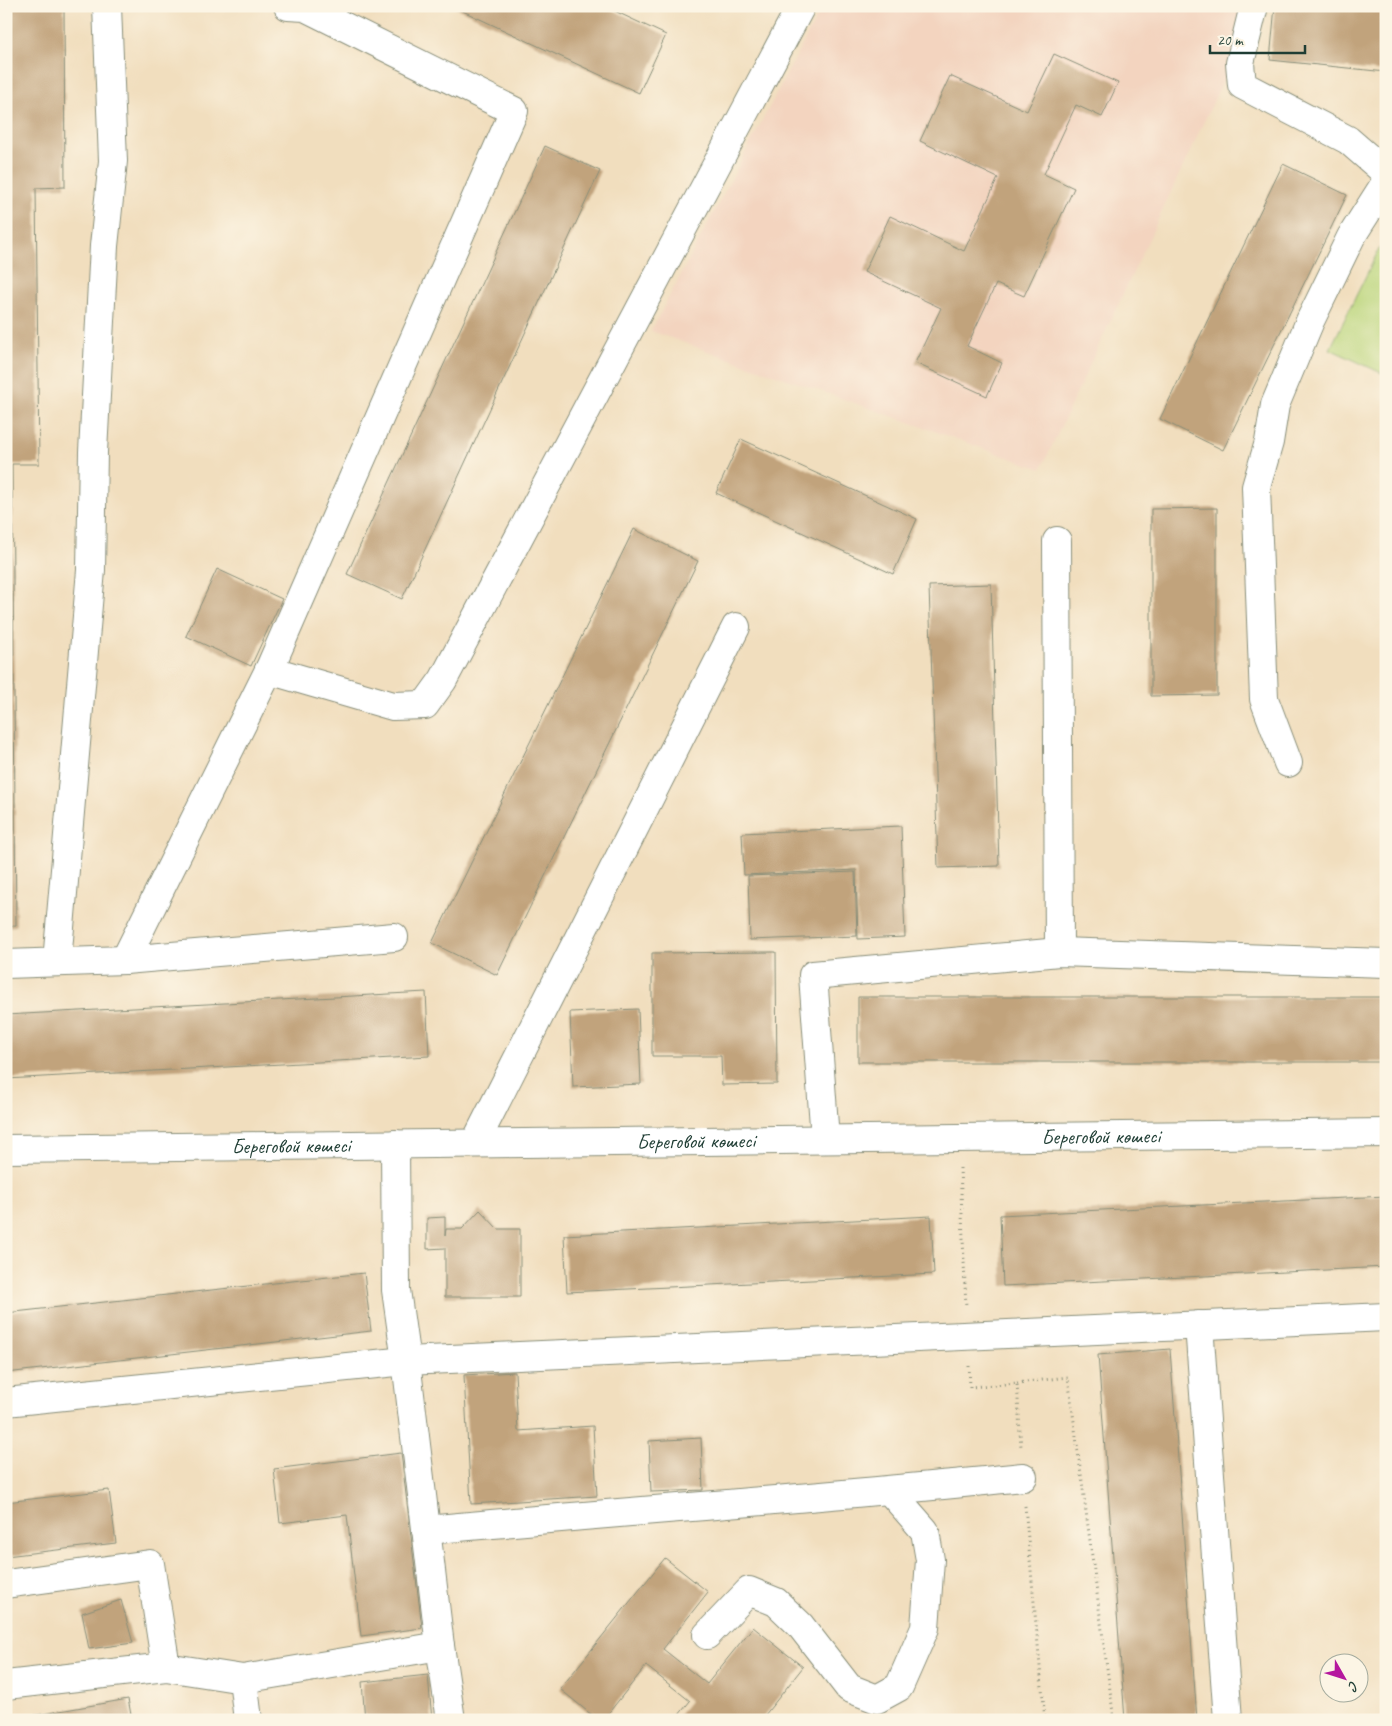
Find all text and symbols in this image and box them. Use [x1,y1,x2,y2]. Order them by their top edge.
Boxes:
scale bar [1210,22,1304,54]
text: 20 m [1217,31,1244,50]
street label: Береговой көшесі [1041,1123,1164,1150]
street label: Береговой көшесі [636,1127,759,1155]
street label: Береговой көшесі [231,1132,354,1159]
north arrow [1320,1654,1370,1704]
text: С [1344,1678,1362,1696]

